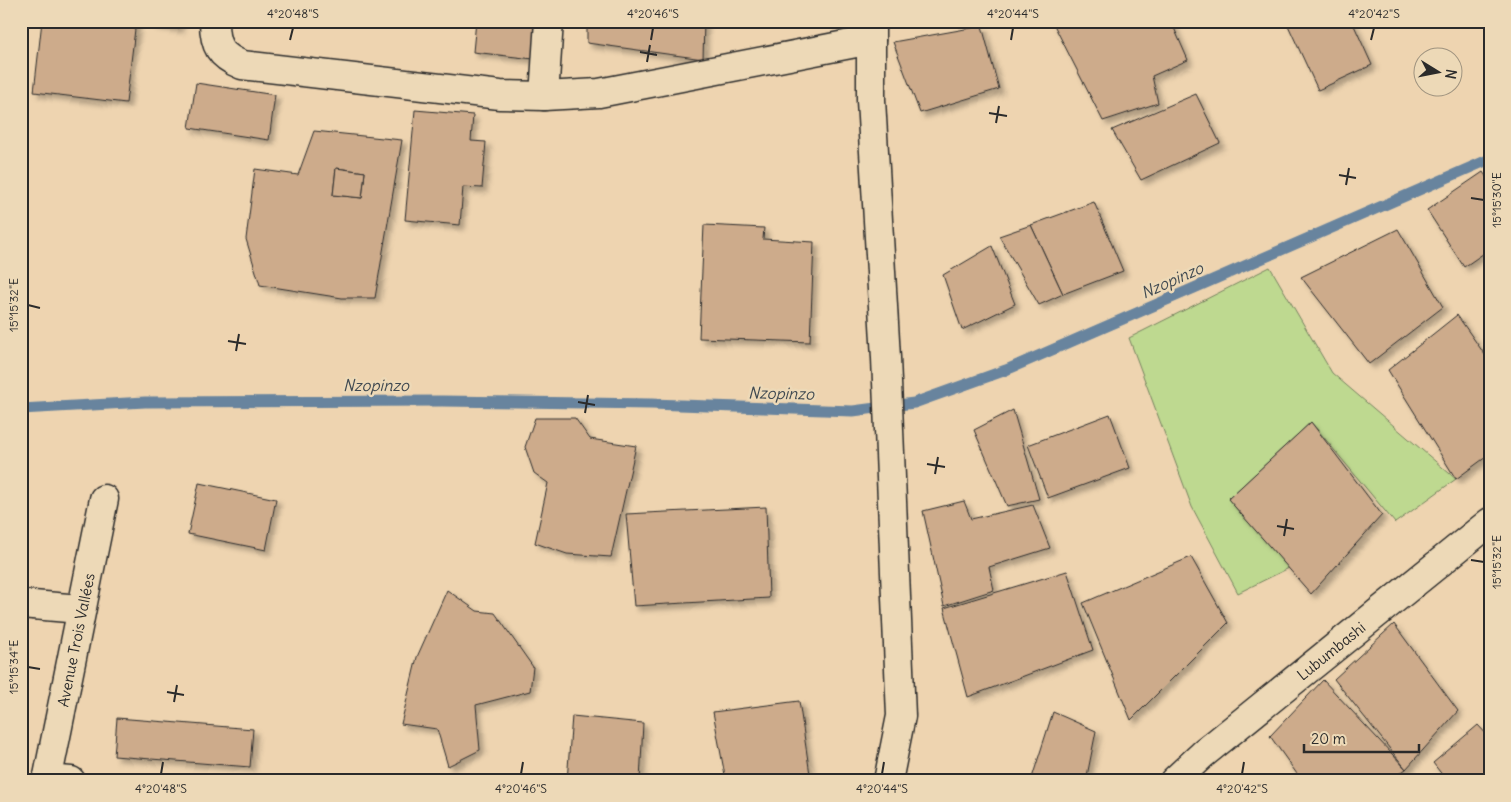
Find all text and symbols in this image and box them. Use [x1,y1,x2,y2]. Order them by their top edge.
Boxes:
text: 4°20'48"S [267,6,319,21]
text: 4°20'46"S [627,6,679,21]
text: 4°20'44"S [987,6,1039,21]
text: 4°20'42"S [1348,6,1400,21]
north arrow [1414,48,1464,98]
text: N [1441,68,1461,81]
text: 15°15'30"E [1489,172,1504,228]
water label: Nzopinzo [1138,257,1207,303]
text: 15°15'32"E [6,278,21,332]
water label: Nzopinzo [343,375,410,395]
water label: Nzopinzo [748,382,815,404]
text: 15°15'32"E [1489,535,1504,589]
street label: Avenue Trois Vallées [53,571,98,708]
street label: Lubumbashi [1293,617,1369,684]
text: 15°15'34"E [6,640,21,694]
scale bar [1304,722,1418,754]
text: 20 m [1311,729,1346,748]
text: 4°20'48"S [135,781,187,796]
text: 4°20'46"S [495,781,547,796]
text: 4°20'44"S [856,781,908,796]
text: 4°20'42"S [1216,781,1268,796]

